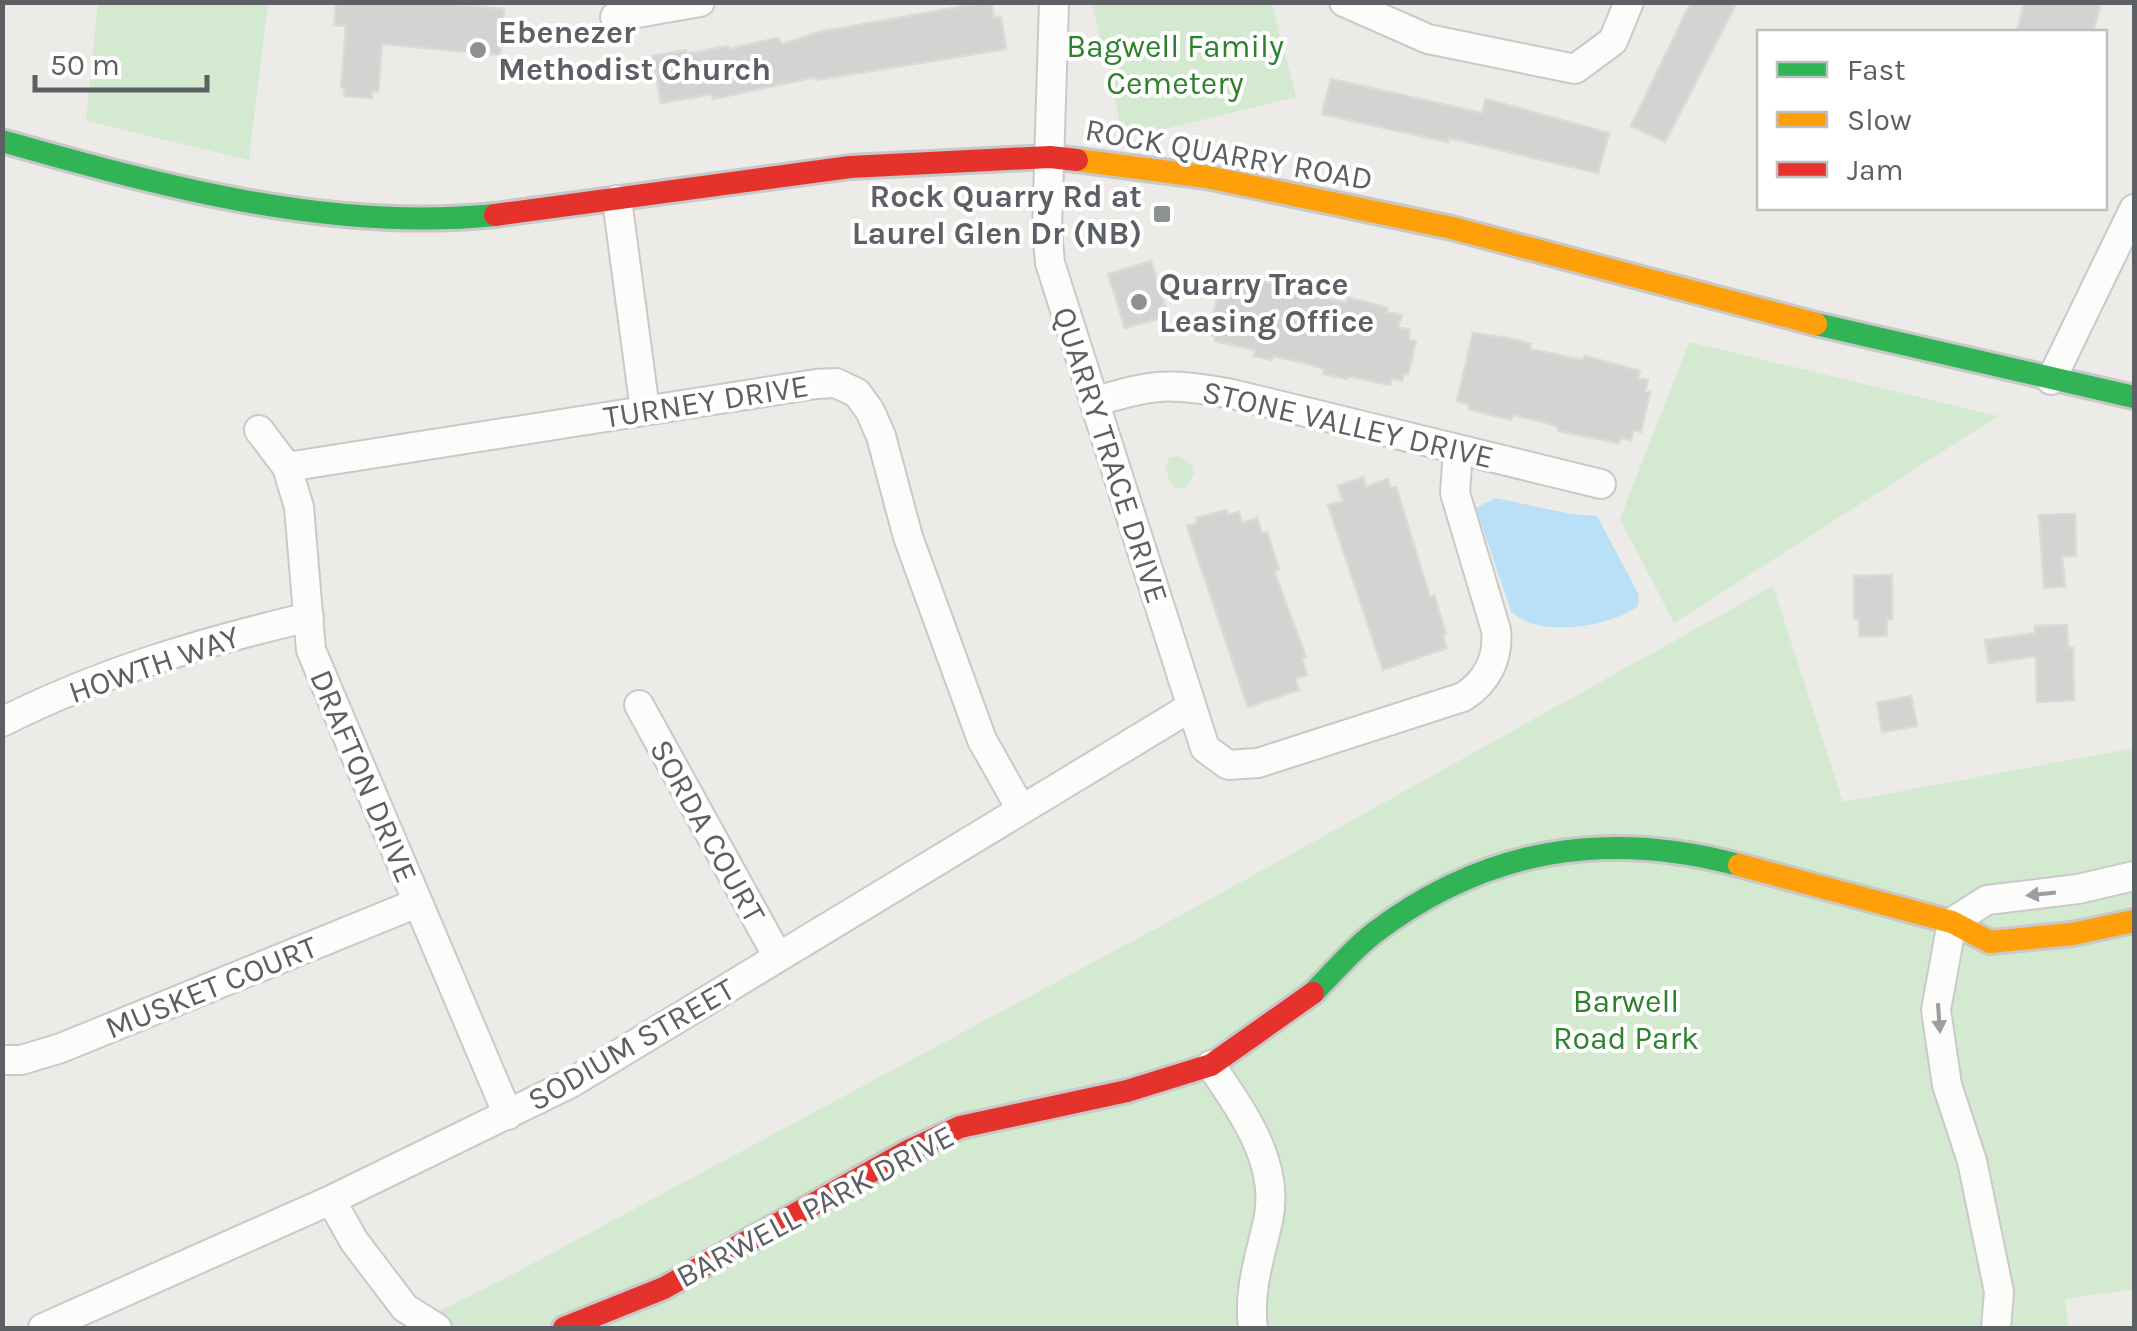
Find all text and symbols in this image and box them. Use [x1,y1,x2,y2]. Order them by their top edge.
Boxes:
place label: Ebenezer Methodist Church [498,14,771,88]
park label: Bagwell Family Cemetery [1066,28,1284,102]
scale bar [35,30,208,92]
legend [1757,30,2107,210]
marker: Ebenezer Methodist Church [467,39,489,61]
text: 50 m [50,47,120,83]
text: Fast [1847,52,1906,88]
text: Slow [1847,102,1912,138]
street label: ROCK QUARRY ROAD [1082,111,1375,198]
text: Jam [1847,152,1904,188]
place label: Rock Quarry Rd at Laurel Glen Dr (NB) [852,178,1142,252]
marker: Rock Quarry Rd at Laurel Glen Dr (NB) [1151,203,1173,225]
place label: Quarry Trace Leasing Office [1159,266,1374,340]
marker: Quarry Trace Leasing Office [1128,291,1150,313]
street label: QUARRY TRACE DRIVE [1045,302,1176,608]
street label: TURNEY DRIVE [601,367,811,436]
street label: STONE VALLEY DRIVE [1199,373,1497,476]
street label: HOWTH WAY [64,618,245,711]
street label: DRAFTON DRIVE [302,664,425,888]
street label: SORDA COURT [642,733,773,929]
one-way arrow [2024,886,2056,902]
street label: MUSKET COURT [100,928,323,1047]
street label: SODIUM STREET [521,970,741,1119]
park label: Barwell Road Park [1553,983,1699,1057]
one-way arrow [1931,1003,1947,1034]
street label: BARWELL PARK DRIVE [670,1118,960,1295]

